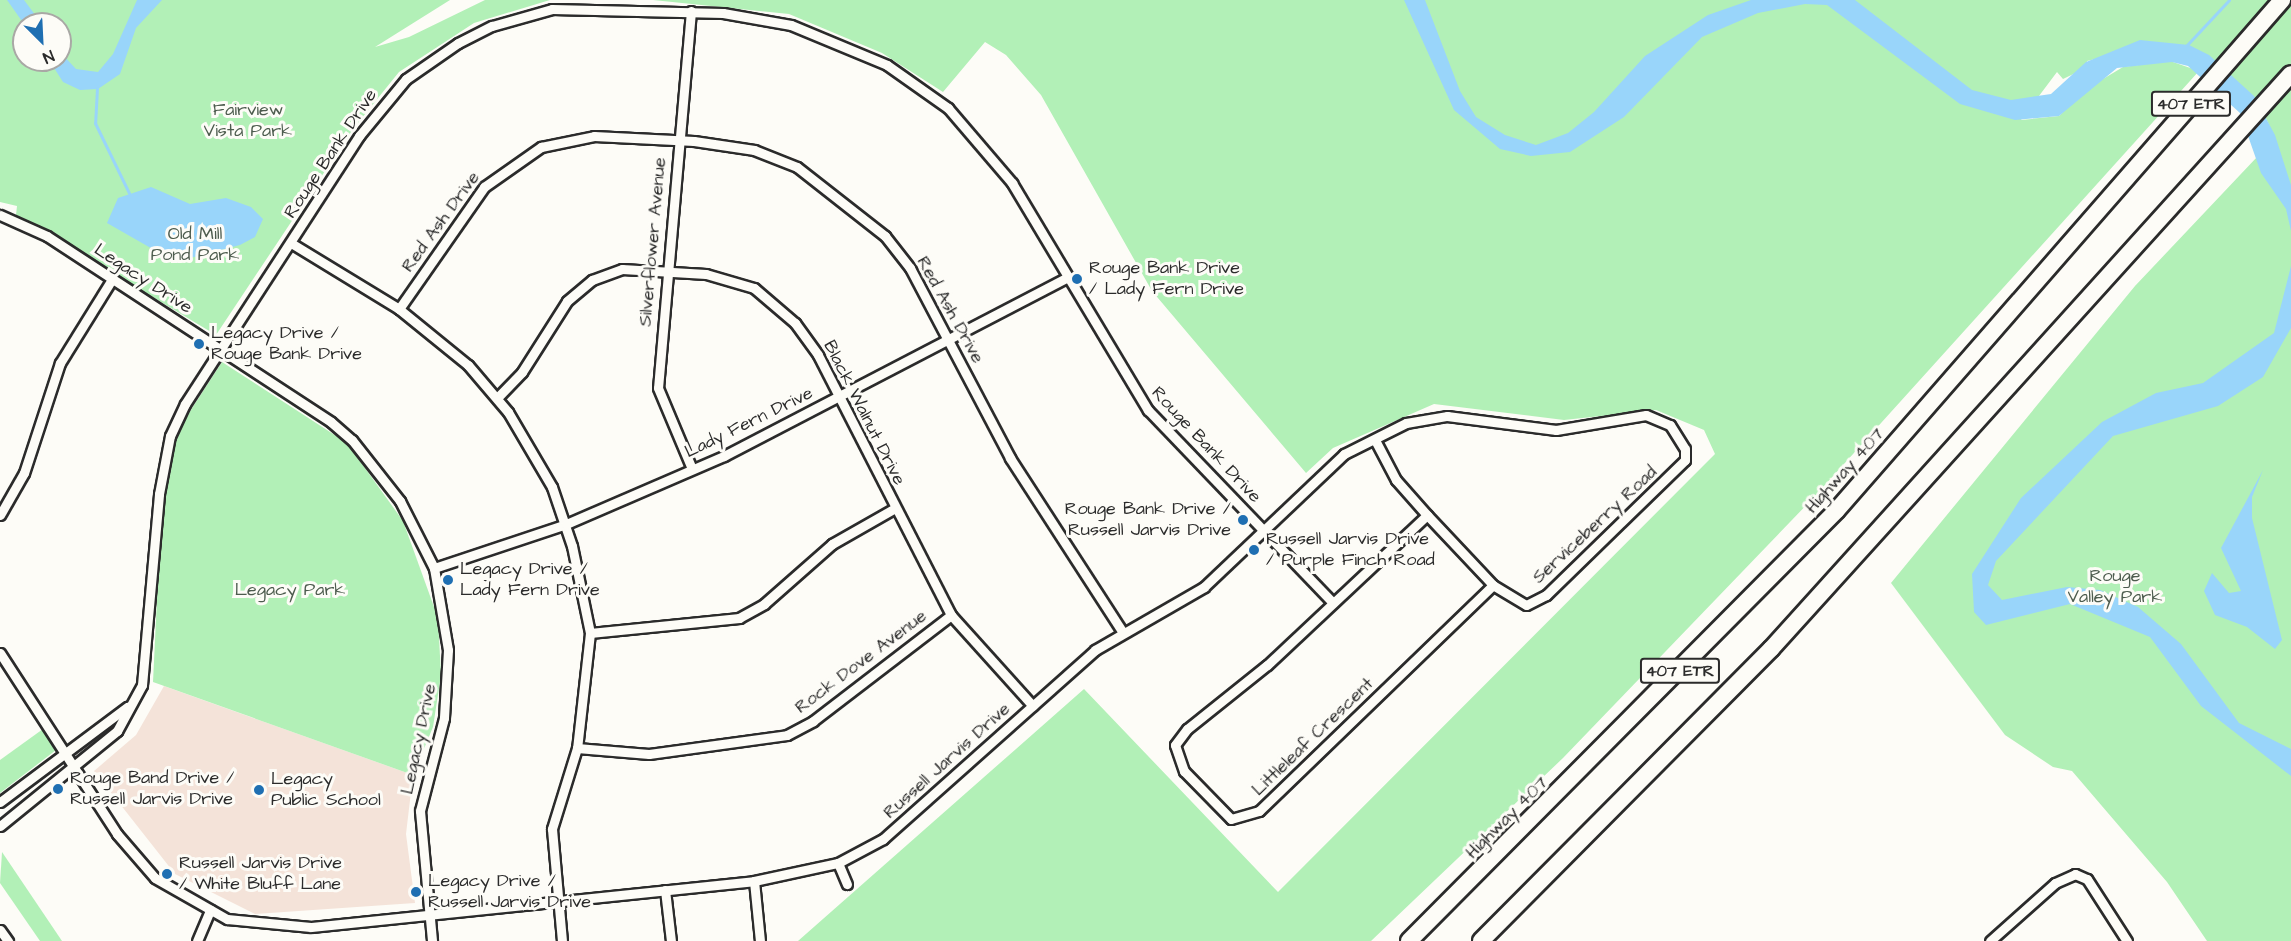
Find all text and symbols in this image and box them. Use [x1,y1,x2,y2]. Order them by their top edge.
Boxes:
north arrow [12,12,72,72]
text: N [39,45,58,69]
street label: Rouge Bank Drive [280,85,382,223]
road number: 407 ETR [2150,91,2232,117]
park label: Fairview Vista Park [204,100,292,142]
street label: Silverflower Avenue [635,157,671,327]
street label: Red Ash Drive [397,167,485,277]
park label: Old Mill Pond Park [151,224,239,266]
street label: Legacy Drive [90,239,196,319]
street label: Red Ash Drive [912,253,988,367]
place label: Rouge Bank Drive / Lady Fern Drive [1089,258,1244,300]
marker: Rouge Bank Drive / Lady Fern Drive [1070,272,1084,286]
place label: Legacy Drive / Rouge Bank Drive [211,323,362,366]
marker: Legacy Drive / Rouge Bank Drive [192,337,206,351]
street label: Black Walnut Drive [818,337,910,489]
street label: Rouge Bank Drive [1147,382,1265,508]
street label: Lady Fern Drive [681,383,817,463]
street label: Highway 407 [1801,424,1889,518]
street label: Serviceberry Road [1528,462,1662,588]
place label: Rouge Bank Drive / Russell Jarvis Drive [1065,499,1231,542]
marker: Rouge Bank Drive / Russell Jarvis Drive [1236,513,1250,527]
place label: Russell Jarvis Drive / Purple Finch Road [1266,529,1435,572]
marker: Russell Jarvis Drive / Purple Finch Road [1247,543,1261,557]
place label: Legacy Drive / Lady Fern Drive [460,559,600,602]
park label: Rouge Valley Park [2068,566,2162,608]
marker: Legacy Drive / Lady Fern Drive [441,573,455,587]
park label: Legacy Park [235,579,345,601]
street label: Rock Dove Avenue [791,605,931,719]
road number: 407 ETR [1640,658,1720,684]
street label: Littleleaf Crescent [1248,673,1378,801]
street label: Legacy Drive [397,682,441,796]
street label: Russell Jarvis Drive [879,698,1015,824]
place label: Rouge Band Drive / Russell Jarvis Drive [70,768,235,810]
place label: Legacy Public School [271,769,381,812]
street label: Highway 407 [1461,772,1553,864]
marker: Rouge Band Drive / Russell Jarvis Drive [51,782,65,796]
marker: Legacy Public School [252,783,266,797]
place label: Russell Jarvis Drive / White Bluff Lane [179,853,342,896]
marker: Russell Jarvis Drive / White Bluff Lane [160,867,174,881]
place label: Legacy Drive / Russell Jarvis Drive [428,871,591,914]
marker: Legacy Drive / Russell Jarvis Drive [409,885,423,899]

